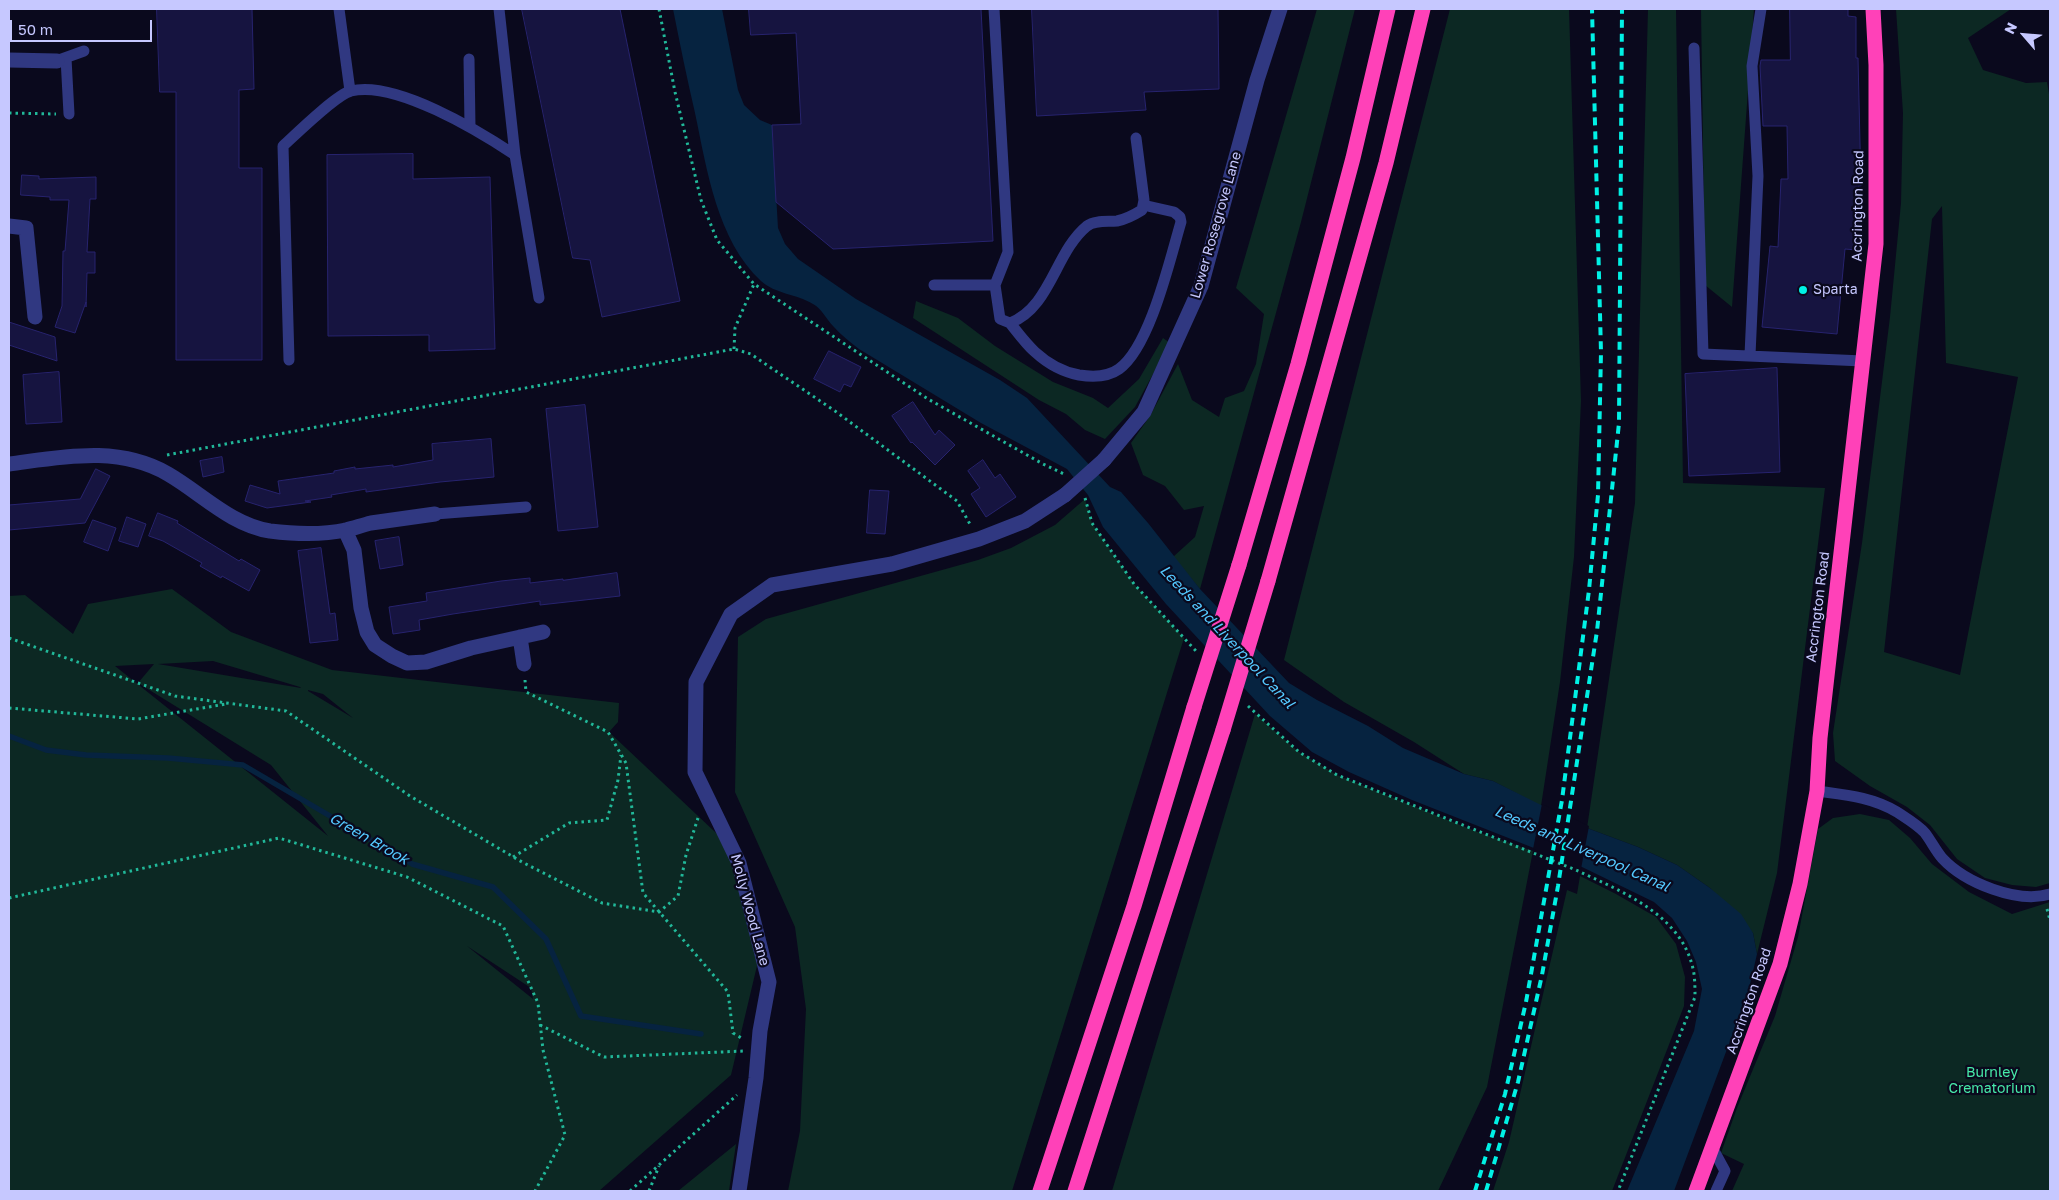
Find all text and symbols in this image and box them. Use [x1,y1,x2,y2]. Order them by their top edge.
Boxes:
scale bar [12,10,155,42]
north arrow [1999,10,2049,60]
text: N [2000,19,2020,37]
text: 50 m [18,20,53,38]
street label: Lower Rosegrove Lane [1187,150,1245,300]
street label: Accrington Road [1849,150,1867,262]
place label: Sparta [1813,282,1858,298]
marker: Sparta [1797,284,1809,296]
street label: Accrington Road [1803,551,1833,663]
water label: Leeds and Liverpool Canal [1156,562,1298,712]
water label: Leeds and Liverpool Canal [1492,802,1672,896]
water label: Green Brook [326,809,412,869]
street label: Molly Wood Lane [727,852,773,968]
street label: Accrington Road [1723,946,1775,1056]
park label: Burnley Crematorium [1948,1065,2036,1098]

